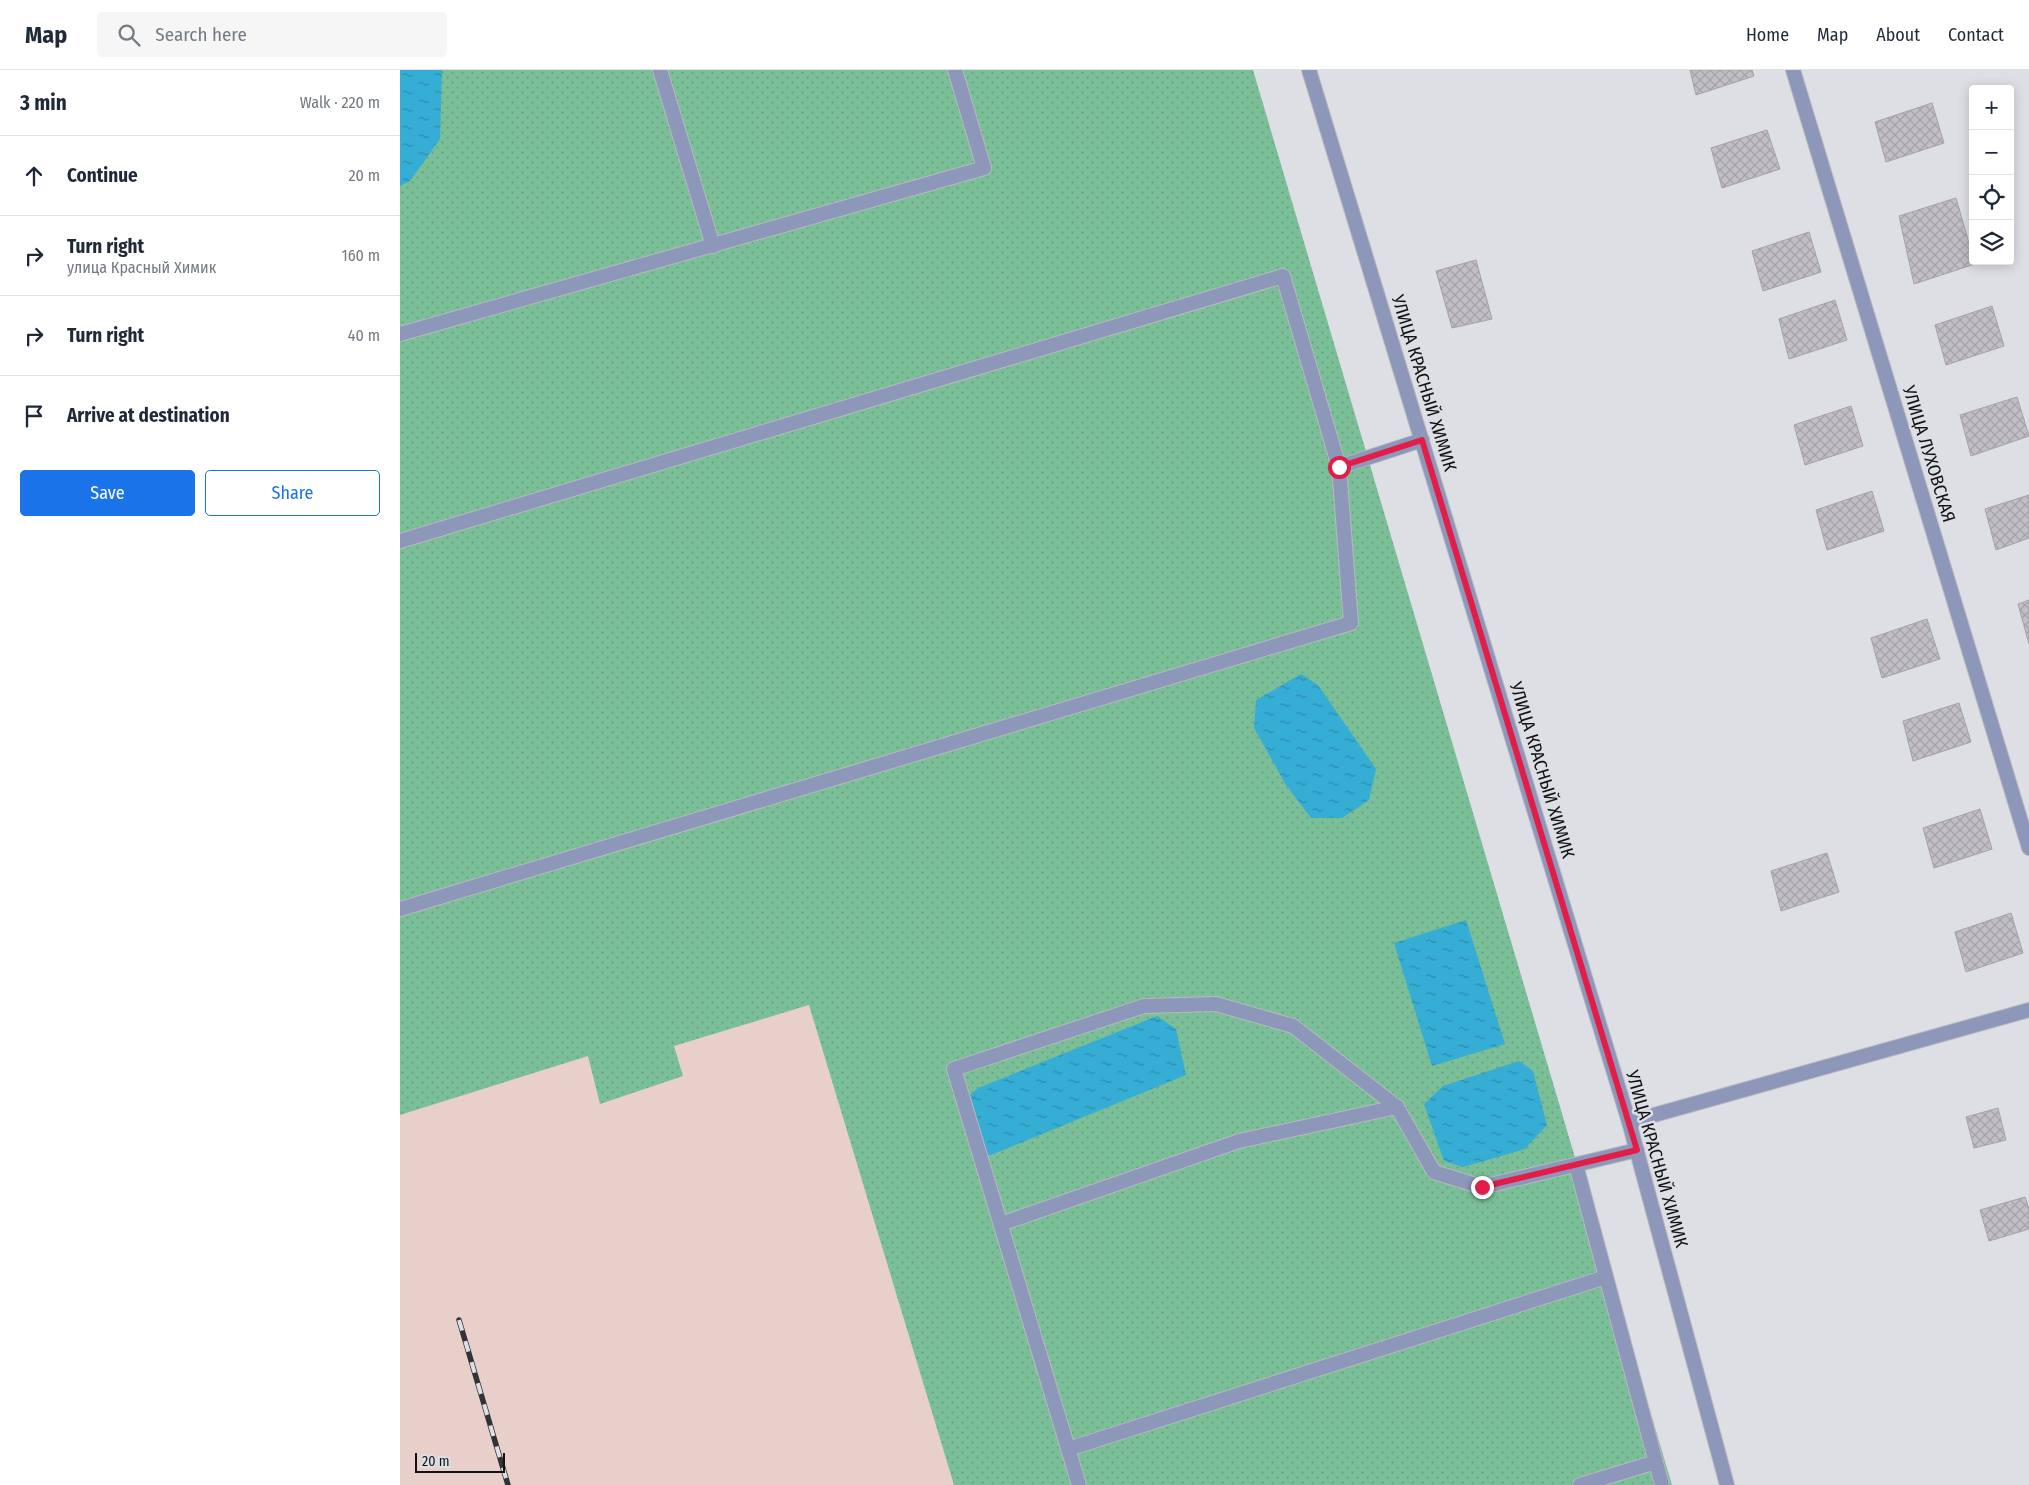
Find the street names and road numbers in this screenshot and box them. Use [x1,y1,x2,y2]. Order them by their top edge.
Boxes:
street label: УЛИЦА КРАСНЫЙ ХИМИК [1386,291,1461,474]
street label: УЛИЦА ЛУХОВСКАЯ [1897,382,1960,525]
street label: УЛИЦА КРАСНЫЙ ХИМИК [1504,678,1579,861]
street label: УЛИЦА КРАСНЫЙ ХИМИК [1621,1067,1693,1250]

